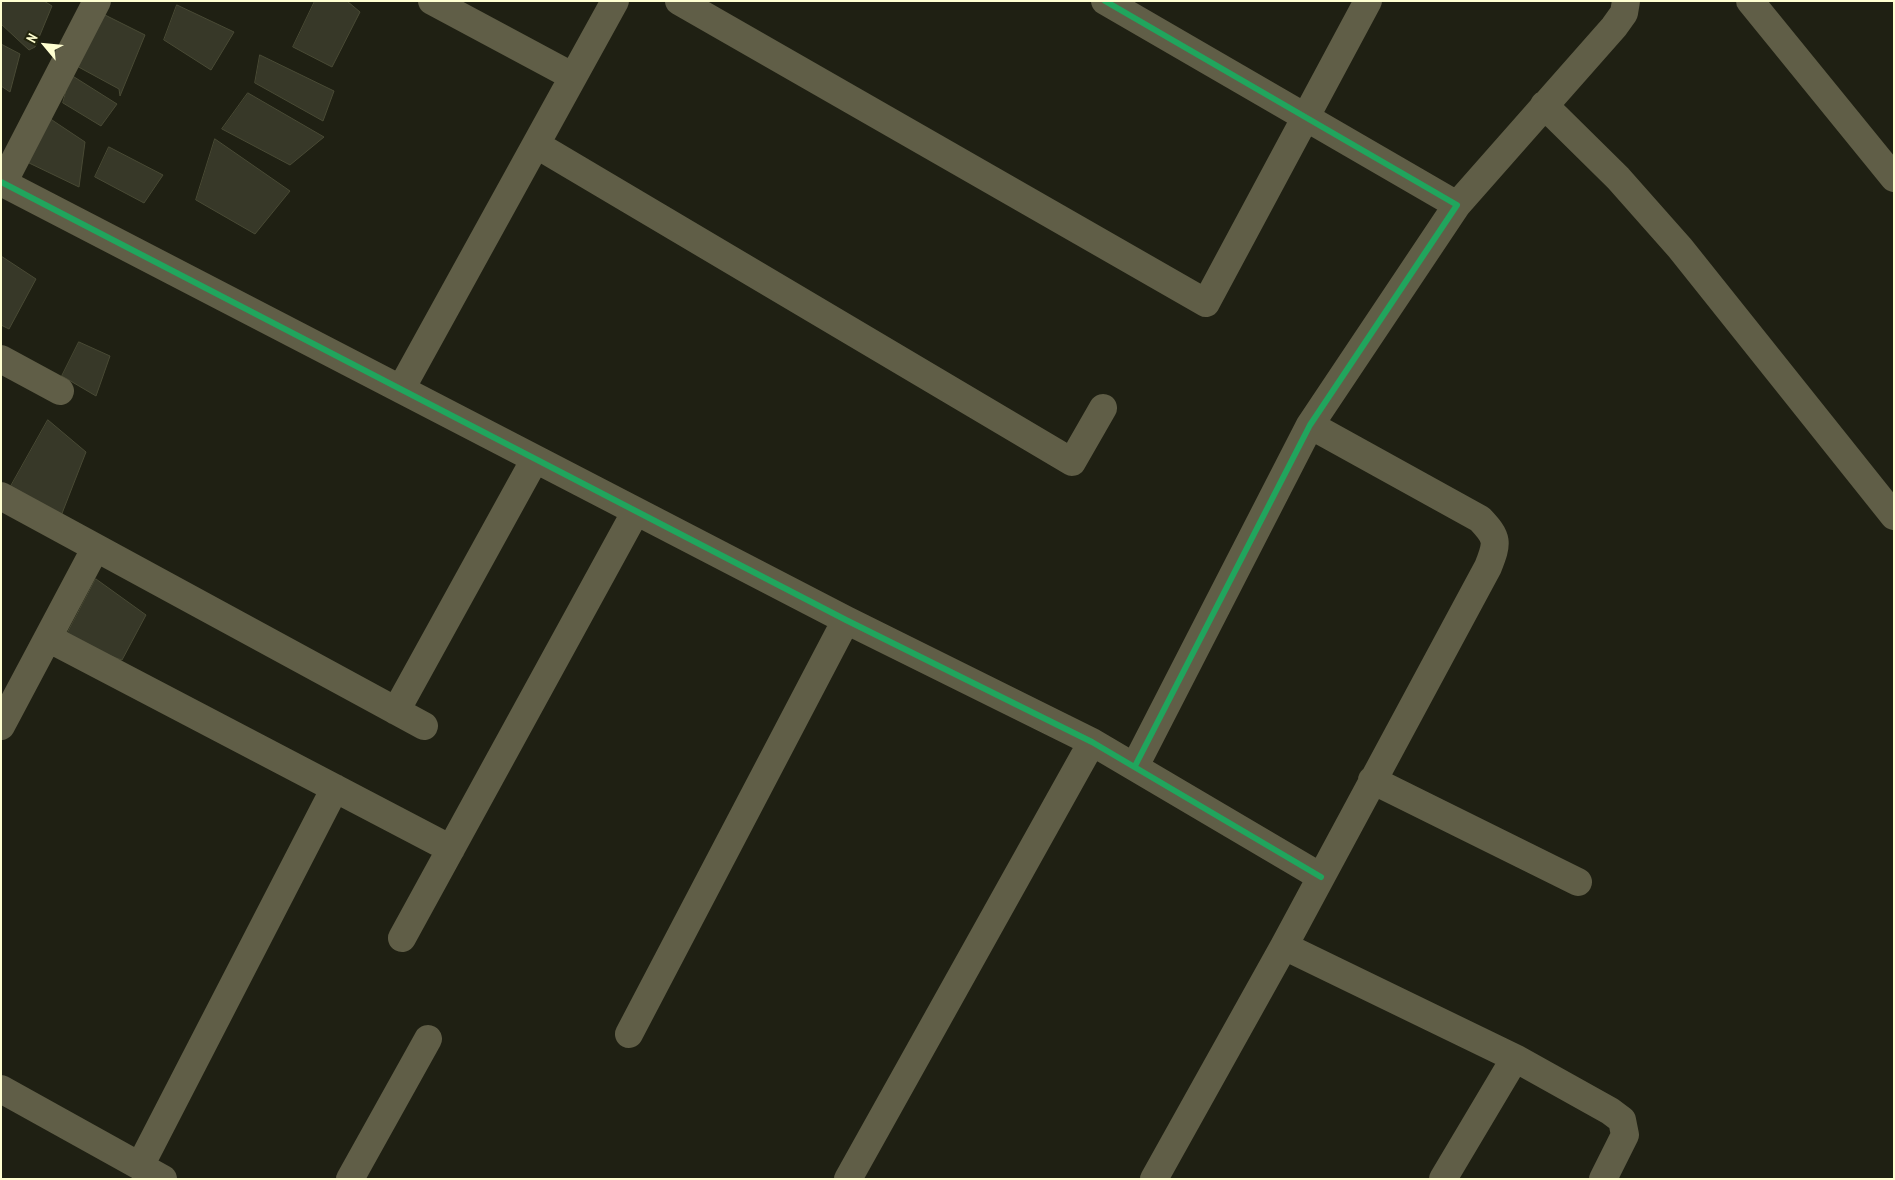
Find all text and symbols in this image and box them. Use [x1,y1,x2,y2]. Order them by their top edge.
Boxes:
north arrow [20,20,70,70]
text: N [22,30,41,46]

